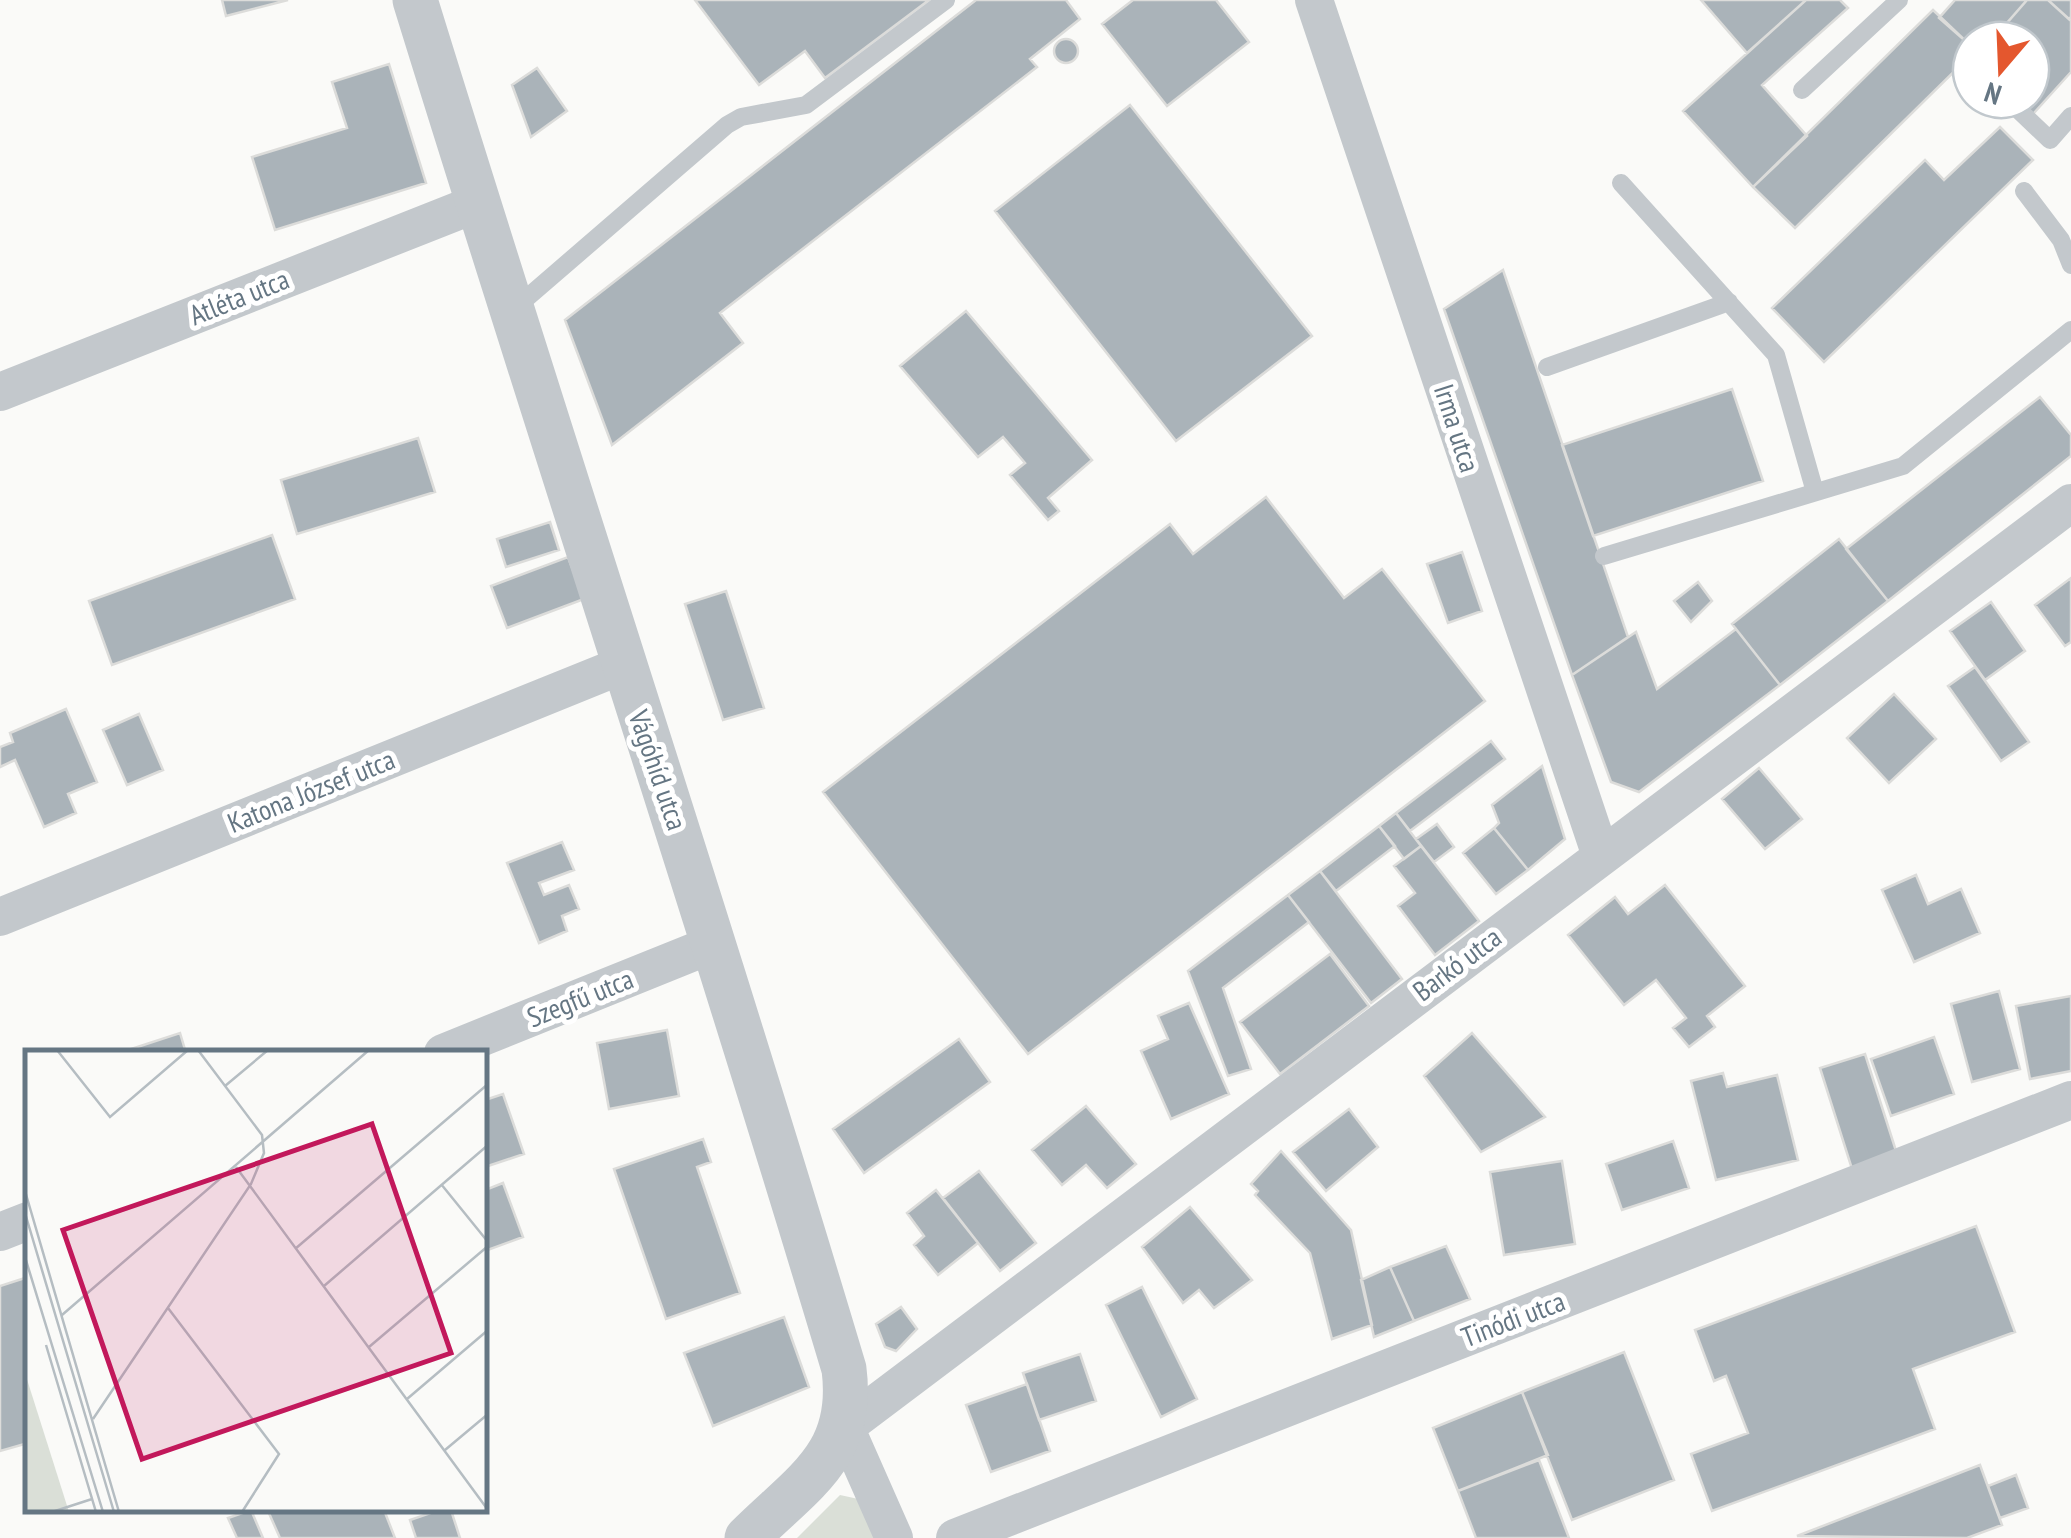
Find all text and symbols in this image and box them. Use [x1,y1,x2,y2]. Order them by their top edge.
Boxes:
north arrow [1951,20,2051,120]
text: N [1980,74,2006,114]
street label: Atléta utca [184,260,294,333]
street label: Irma utca [1426,379,1489,477]
street label: Vágóhíd utca [620,704,696,835]
street label: Katona József utca [222,740,400,841]
street label: Barkó utca [1405,918,1508,1009]
street label: Szegfű utca [521,960,638,1036]
inset map [25,1050,488,1513]
street label: Tinódi utca [1456,1282,1570,1355]

